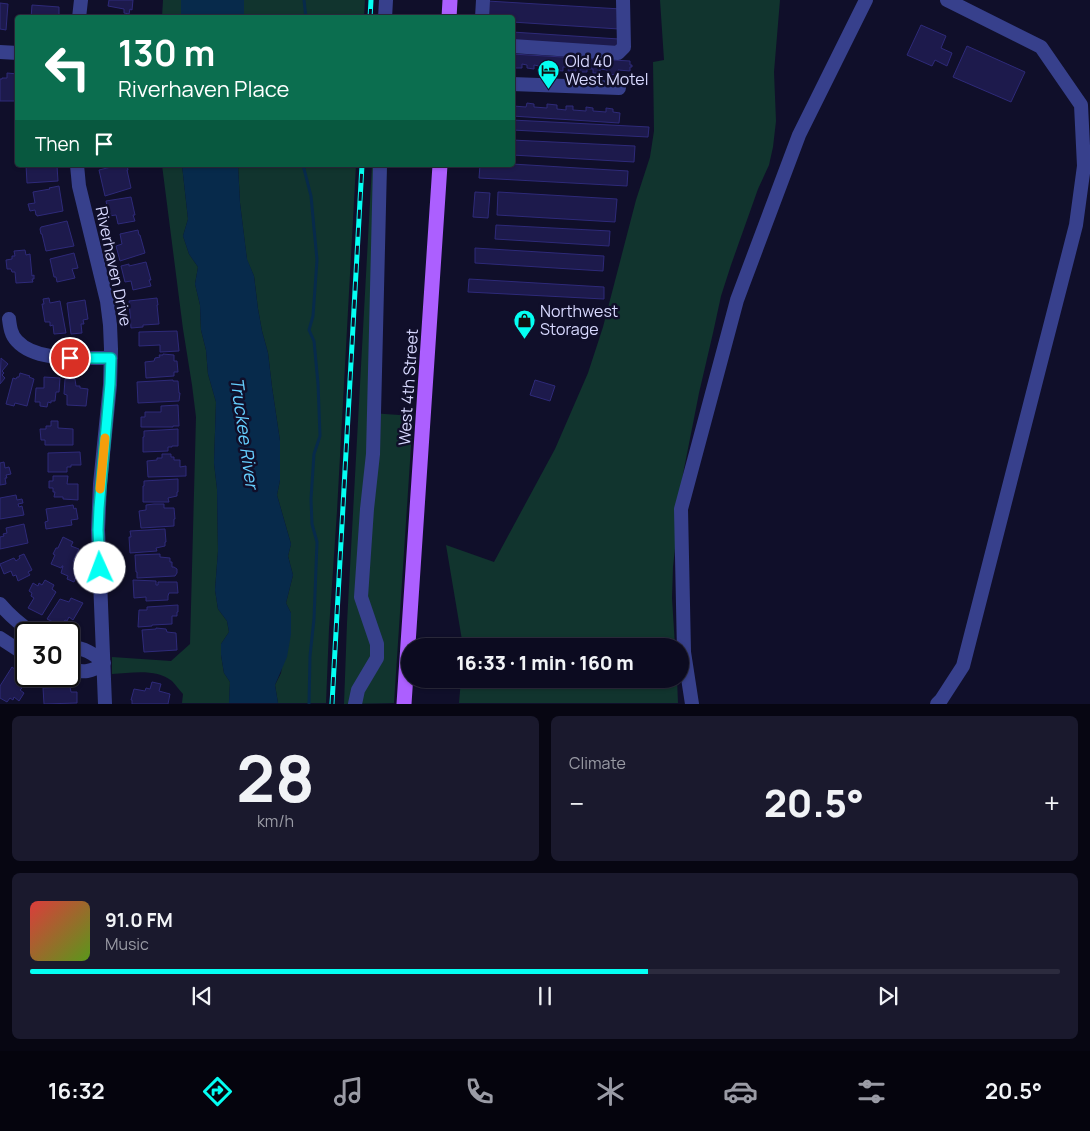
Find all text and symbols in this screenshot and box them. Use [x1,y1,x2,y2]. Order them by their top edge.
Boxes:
text: 130 m [118,29,215,77]
icon: left [35,35,100,100]
place label: Old 40 West Motel [565,50,648,90]
hotel icon: Old 40 West Motel [537,58,561,89]
text: Riverhaven Place [118,74,289,104]
icon: arrive [90,130,118,158]
text: Then [35,131,80,157]
street label: Riverhaven Drive [91,204,137,328]
place label: Northwest Storage [540,300,618,340]
shop icon: Northwest Storage [512,308,536,339]
street label: West 4th Street [393,328,423,446]
pin [49,337,91,379]
icon: arrive [56,344,84,372]
water label: Truckee River [225,376,265,492]
position arrow [73,541,125,593]
speed limit sign: 30 [15,622,80,687]
text: 16:33 · 1 min · 160 m [456,650,634,676]
text: 28 [236,733,315,822]
text: Climate [569,752,626,774]
text: 20.5° [764,776,864,828]
text: − [569,784,584,822]
text: + [1044,784,1060,822]
text: km/h [257,810,294,832]
text: 91.0 FM [105,907,173,933]
text: Music [105,933,149,955]
icon: previous [188,982,216,1010]
icon: pause [531,982,559,1010]
icon: next [874,982,902,1010]
icon: directions [200,1074,235,1109]
icon: music [331,1074,366,1109]
icon: phone [462,1074,497,1109]
icon: climate [593,1074,628,1109]
icon: car [723,1074,758,1109]
icon: filters [854,1074,889,1109]
text: 16:32 [48,1076,105,1106]
text: 20.5° [985,1076,1042,1106]

